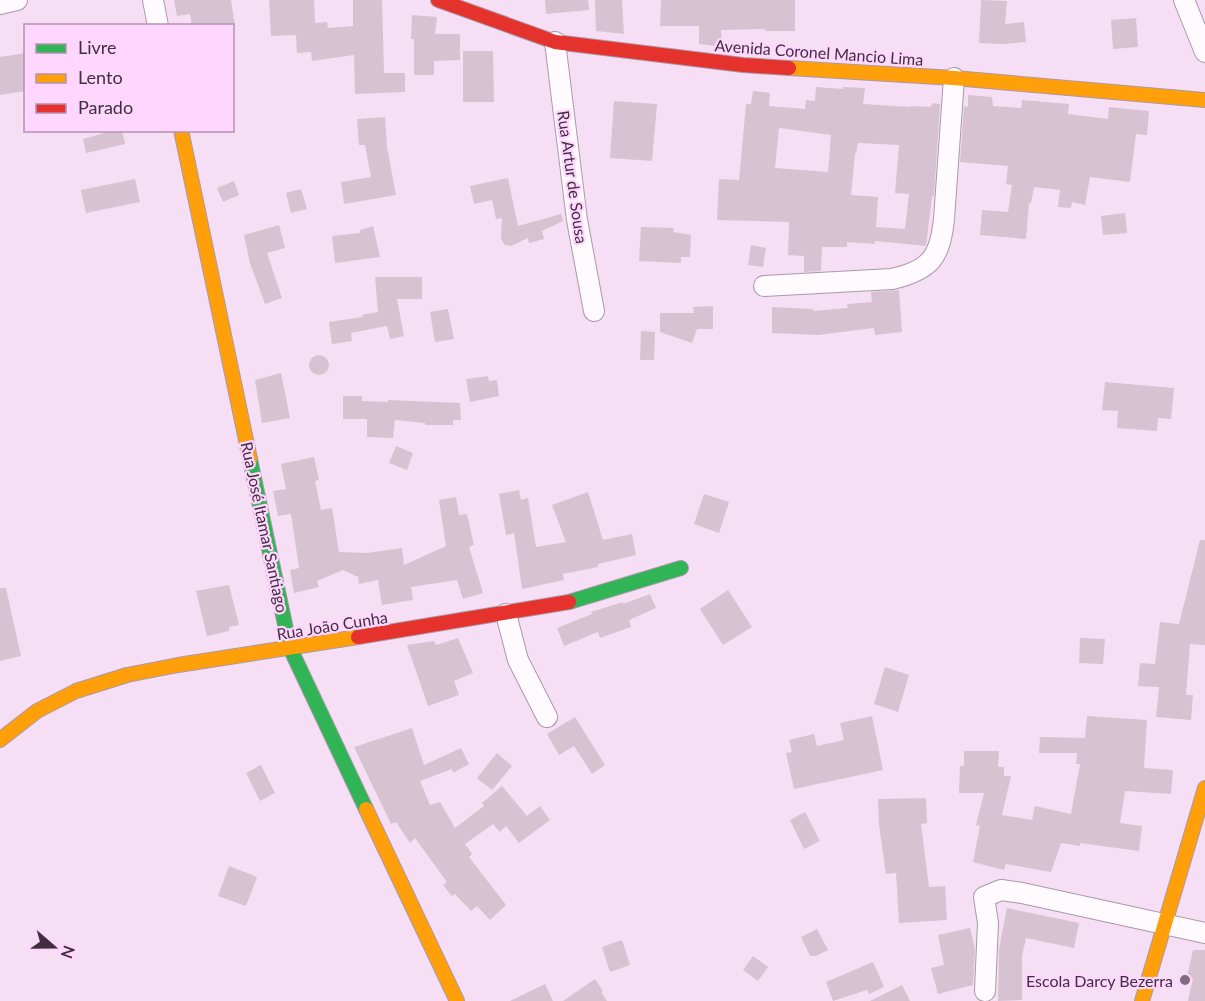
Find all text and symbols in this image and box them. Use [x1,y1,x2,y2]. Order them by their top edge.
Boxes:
legend [24,24,234,132]
street label: Avenida Coronel Mancio Lima [714,35,924,69]
text: Livre [78,36,117,58]
text: Lento [78,66,123,88]
text: Parado [78,96,133,118]
street label: Rua Artur de Sousa [554,109,592,245]
street label: Rua José Itamar Santiago [238,440,292,614]
street label: Rua João Cunha [275,607,389,643]
north arrow [24,917,84,977]
text: N [58,943,80,961]
place label: Escola Darcy Bezerra [1026,971,1173,990]
marker: Escola Darcy Bezerra [1178,973,1192,987]

